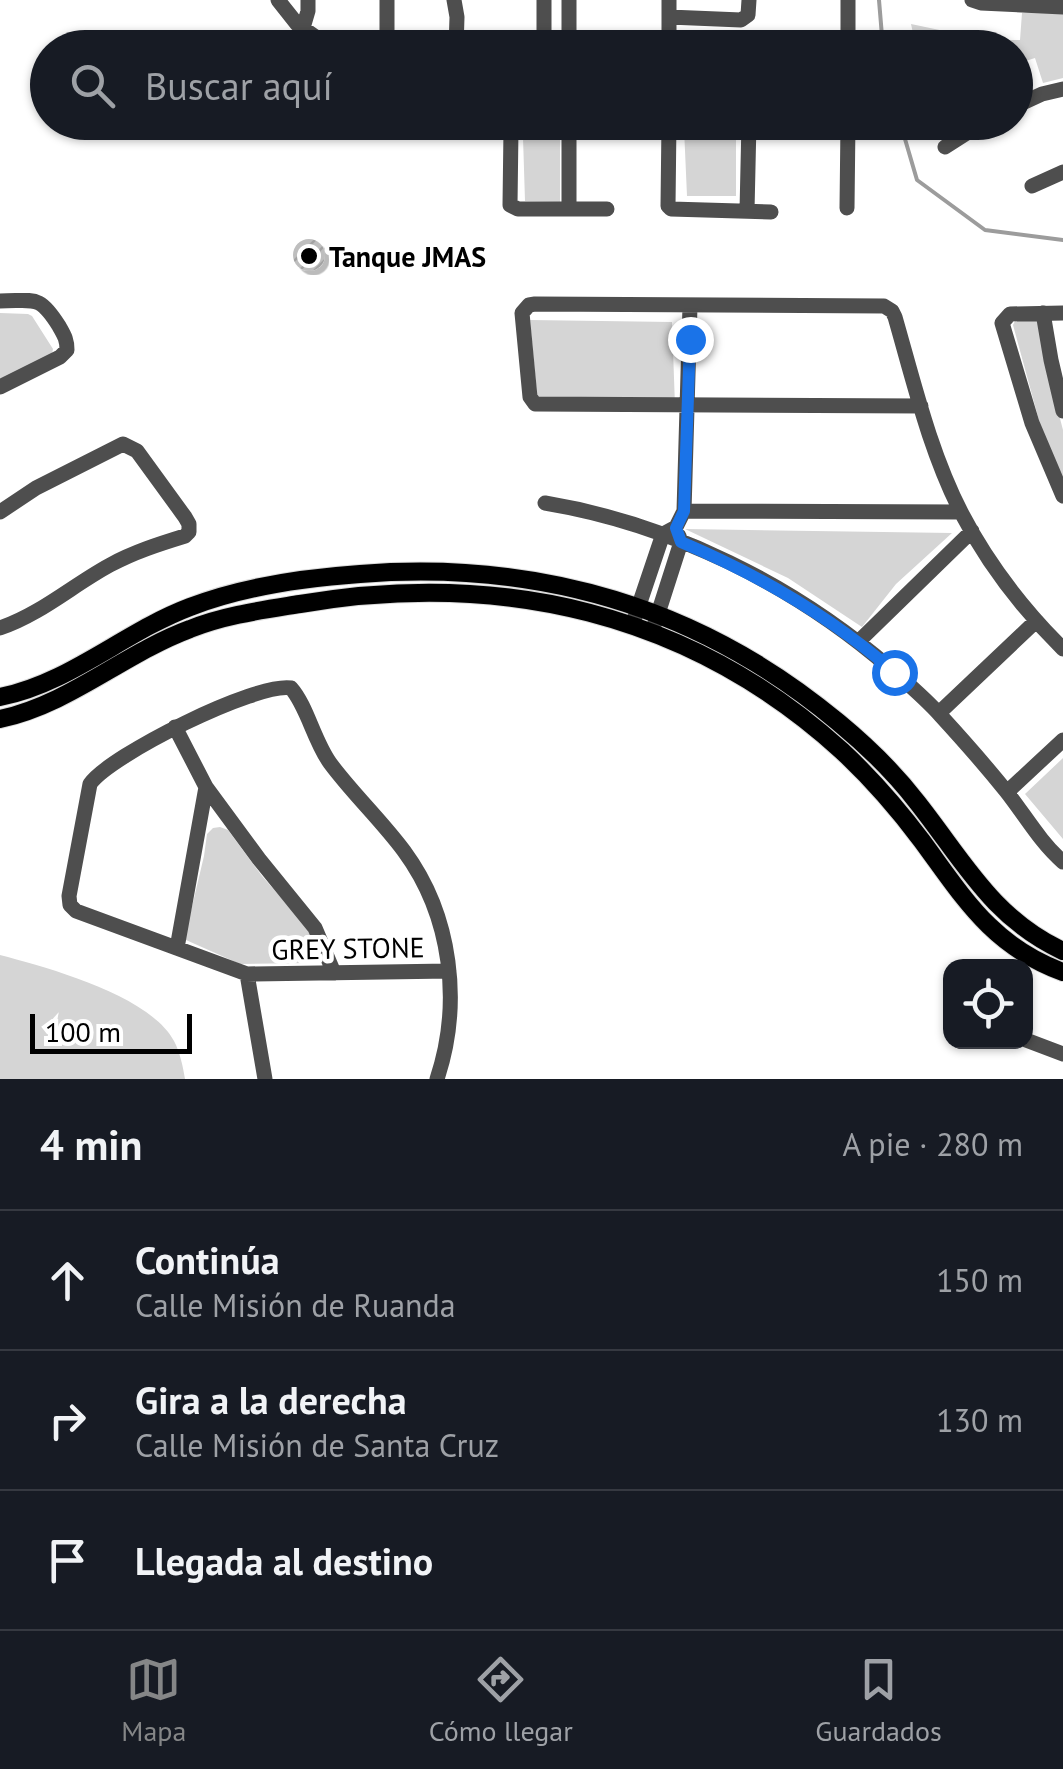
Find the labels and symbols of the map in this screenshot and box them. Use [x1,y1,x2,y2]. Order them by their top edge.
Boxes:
place label: Tanque JMAS [329,238,486,275]
marker: Tanque JMAS [298,245,320,267]
route end [668,317,714,363]
route start [872,650,918,696]
street label: GREY STONE [271,928,425,968]
scale bar [30,1009,192,1054]

